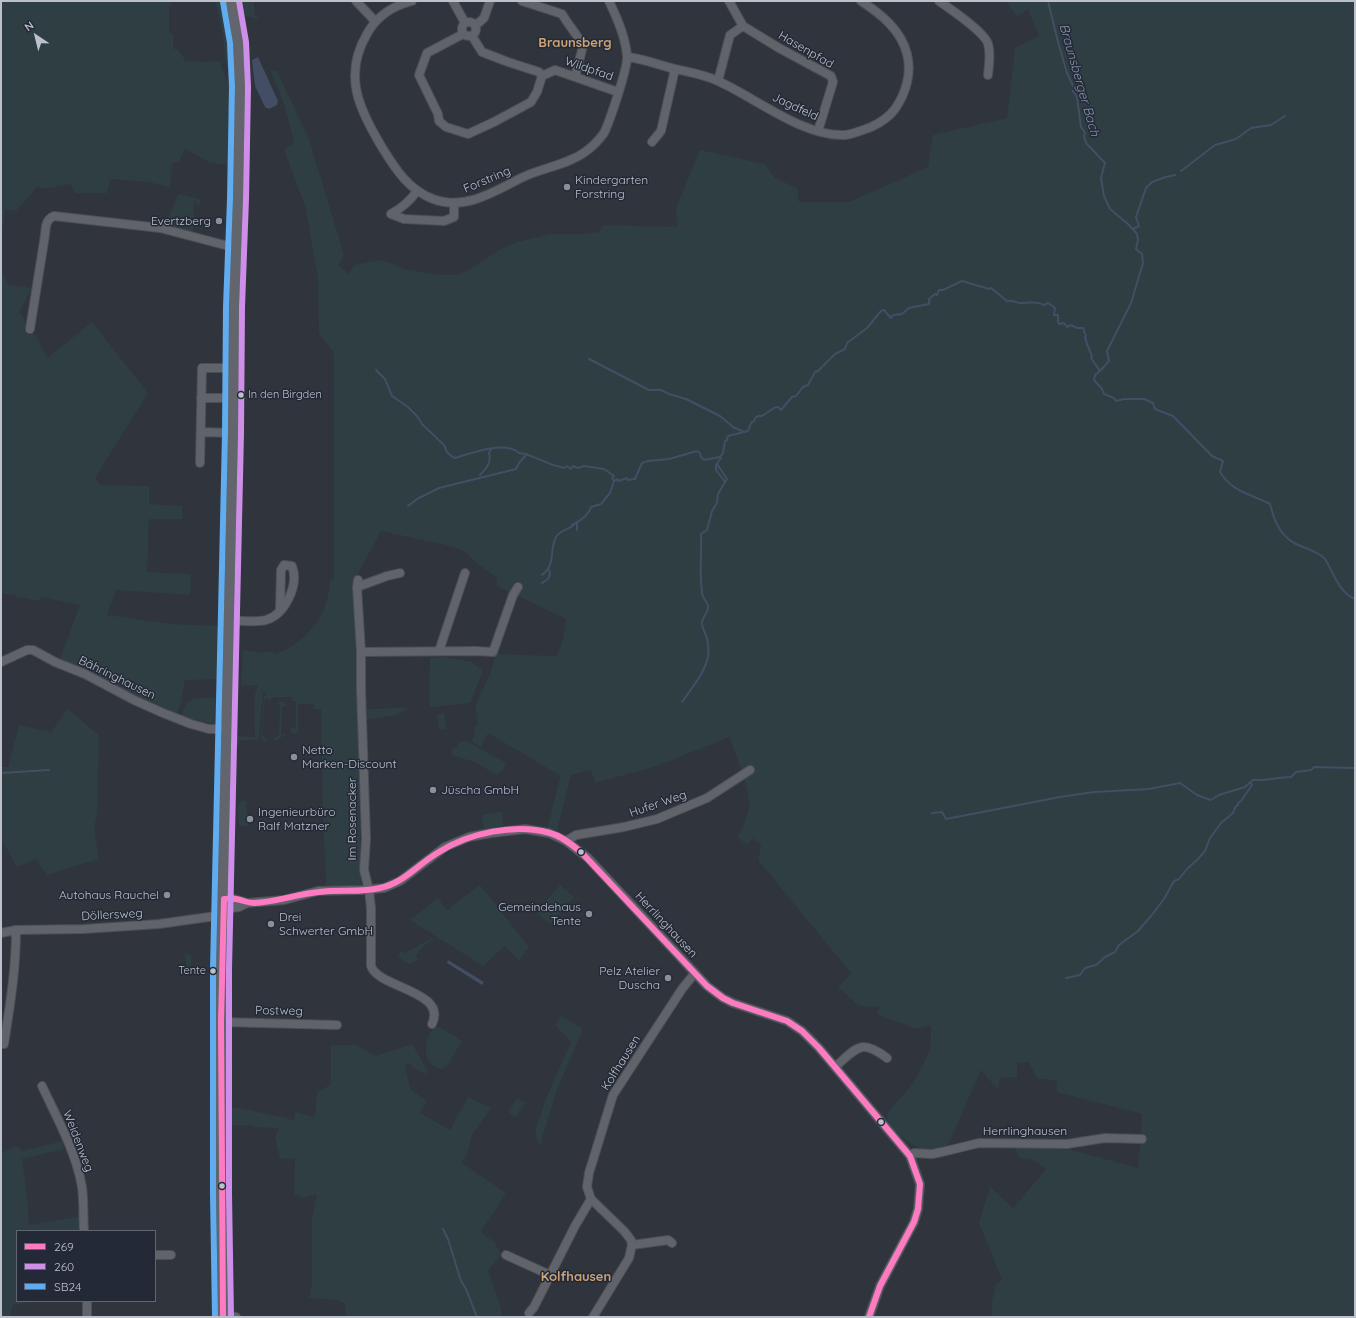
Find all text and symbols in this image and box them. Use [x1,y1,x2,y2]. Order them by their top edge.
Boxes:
north arrow [16,16,56,56]
text: N [22,18,36,34]
water label: Braunsberger Bach [1055,22,1103,138]
street label: Hasenpfad [776,28,836,72]
district label: Braunsberg [538,35,612,51]
street label: Wildpfad [563,54,615,84]
street label: Jagdfeld [770,90,820,124]
street label: Forstring [461,164,513,196]
place label: Kindergarten Forstring [575,173,648,201]
marker: Kindergarten Forstring [562,182,572,192]
place label: Evertzberg [151,214,211,228]
marker: Evertzberg [214,216,224,226]
place label: In den Birgden [248,388,322,402]
marker: In den Birgden [236,390,246,400]
street label: Bähringhausen [76,653,158,703]
place label: Netto Marken-Discount [302,743,396,771]
marker: Netto Marken-Discount [289,752,299,762]
street label: Im Rosenacker [345,778,359,860]
place label: Jüscha GmbH [441,783,519,797]
marker: Jüscha GmbH [428,785,438,795]
street label: Hufer Weg [627,787,689,821]
place label: Ingenieurbüro Ralf Matzner [258,805,335,833]
marker: Ingenieurbüro Ralf Matzner [245,814,255,824]
unlabelled marker [576,847,586,857]
place label: Autohaus Rauchel [59,888,159,902]
street label: Herrlinghausen [632,889,700,961]
marker: Autohaus Rauchel [162,890,172,900]
place label: Gemeindehaus Tente [498,900,581,928]
street label: Döllersweg [81,906,143,924]
marker: Gemeindehaus Tente [584,909,594,919]
place label: Drei Schwerter GmbH [279,910,373,938]
marker: Drei Schwerter GmbH [266,919,276,929]
place label: Tente [178,964,206,978]
place label: Pelz Atelier Duscha [599,964,660,992]
marker: Tente [208,966,218,976]
marker: Pelz Atelier Duscha [663,973,673,983]
street label: Postweg [255,1003,303,1019]
street label: Kolfhausen [598,1033,644,1093]
street label: Weidenweg [60,1108,96,1174]
unlabelled marker [876,1117,886,1127]
street label: Herrlinghausen [983,1124,1067,1138]
unlabelled marker [217,1181,227,1191]
legend [16,1230,156,1302]
text: 269 [54,1239,74,1254]
text: 260 [54,1259,74,1274]
district label: Kolfhausen [541,1269,611,1285]
text: SB24 [54,1279,81,1294]

